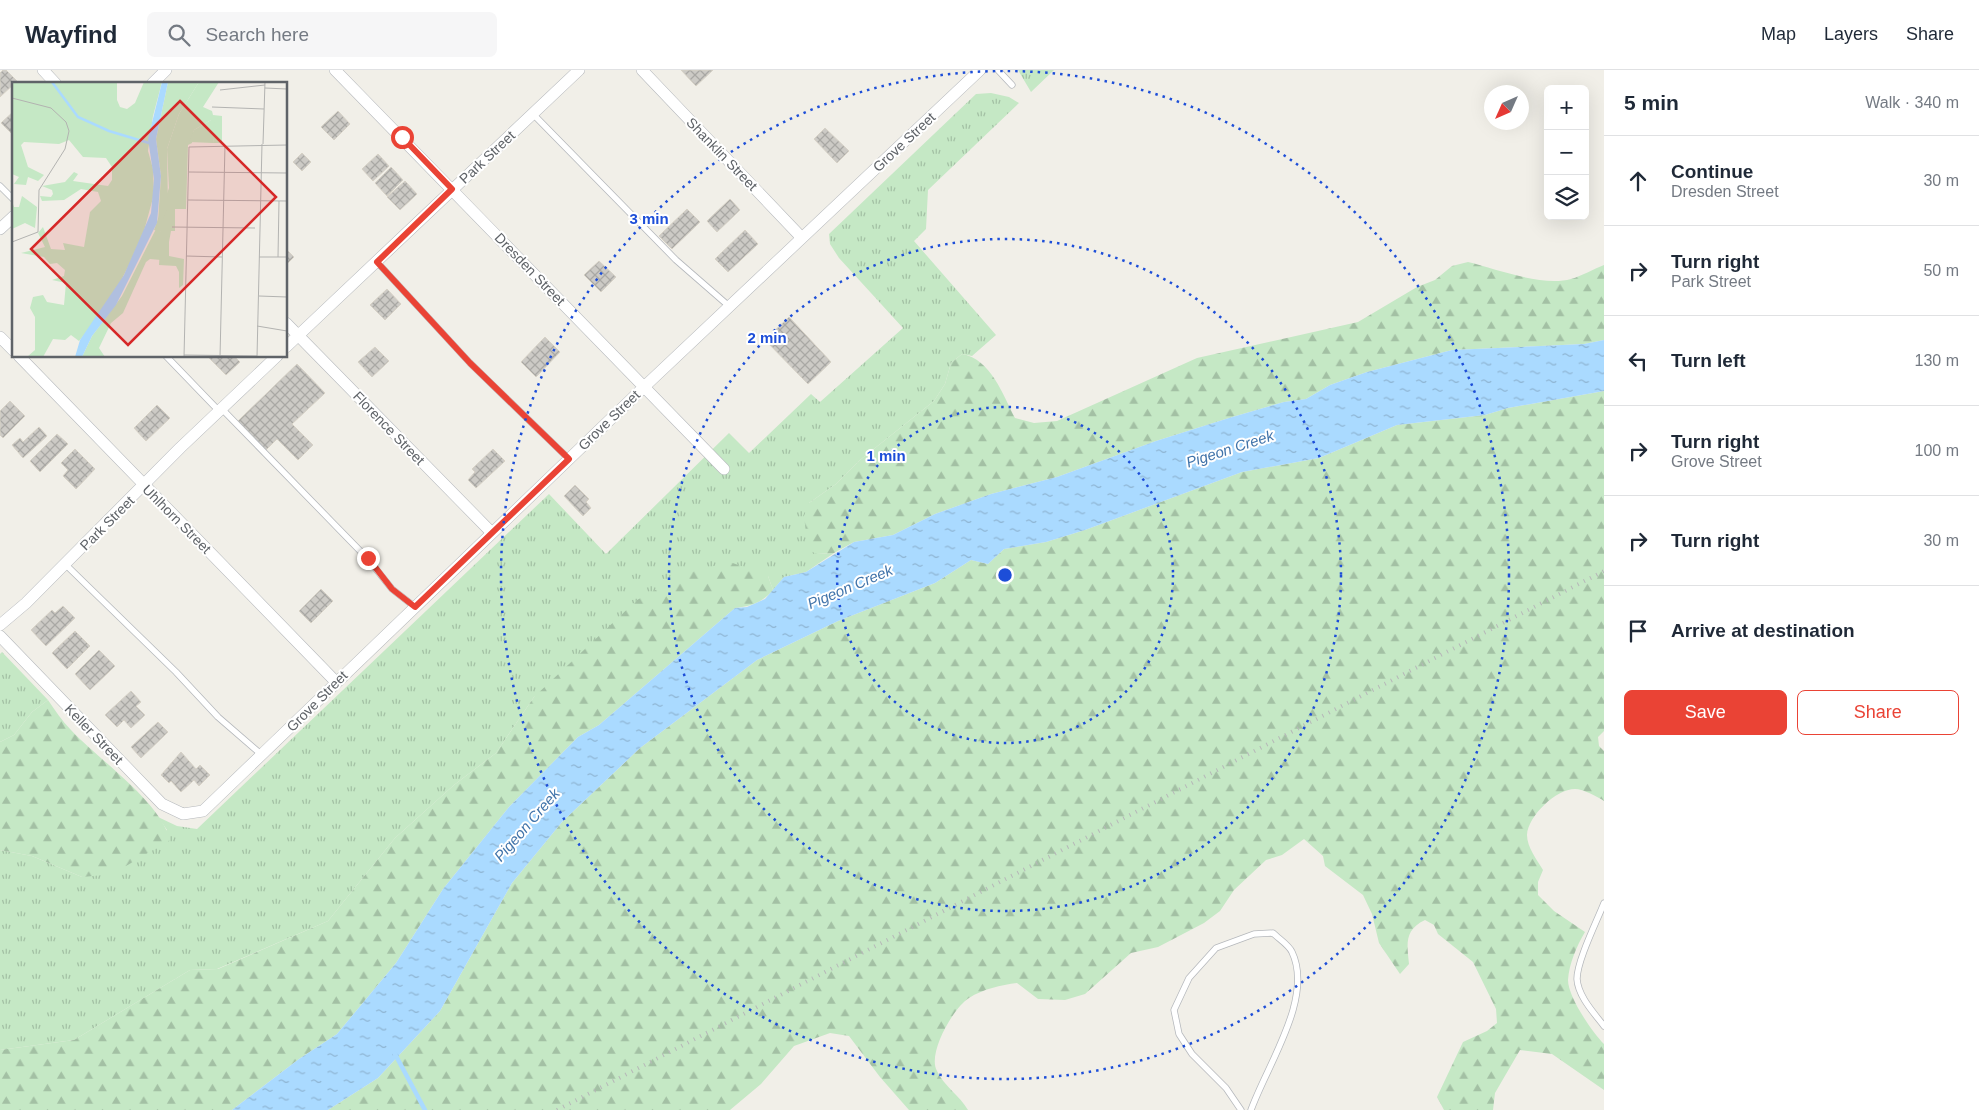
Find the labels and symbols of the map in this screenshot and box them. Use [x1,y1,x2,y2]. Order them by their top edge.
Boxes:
inset map [12,82,288,358]
north arrow [1484,85,1529,130]
street label: Grove Street [870,109,939,175]
street label: Shanklin Street [683,114,761,194]
route start [391,126,414,149]
street label: Park Street [456,127,518,187]
text: 3 min [629,210,669,227]
street label: Dresden Street [492,230,569,308]
text: 2 min [747,329,787,346]
street label: Grove Street [575,387,643,453]
street label: Florence Street [350,388,428,468]
water label: Pigeon Creek [1184,426,1277,471]
text: 1 min [866,447,906,464]
street label: Uhlhorn Street [139,481,215,557]
street label: Park Street [77,493,137,553]
route end [357,547,380,570]
water label: Pigeon Creek [805,560,896,612]
centre of rings [996,566,1014,584]
street label: Grove Street [283,667,351,735]
street label: Keller Street [61,701,127,767]
water label: Pigeon Creek [490,784,564,865]

